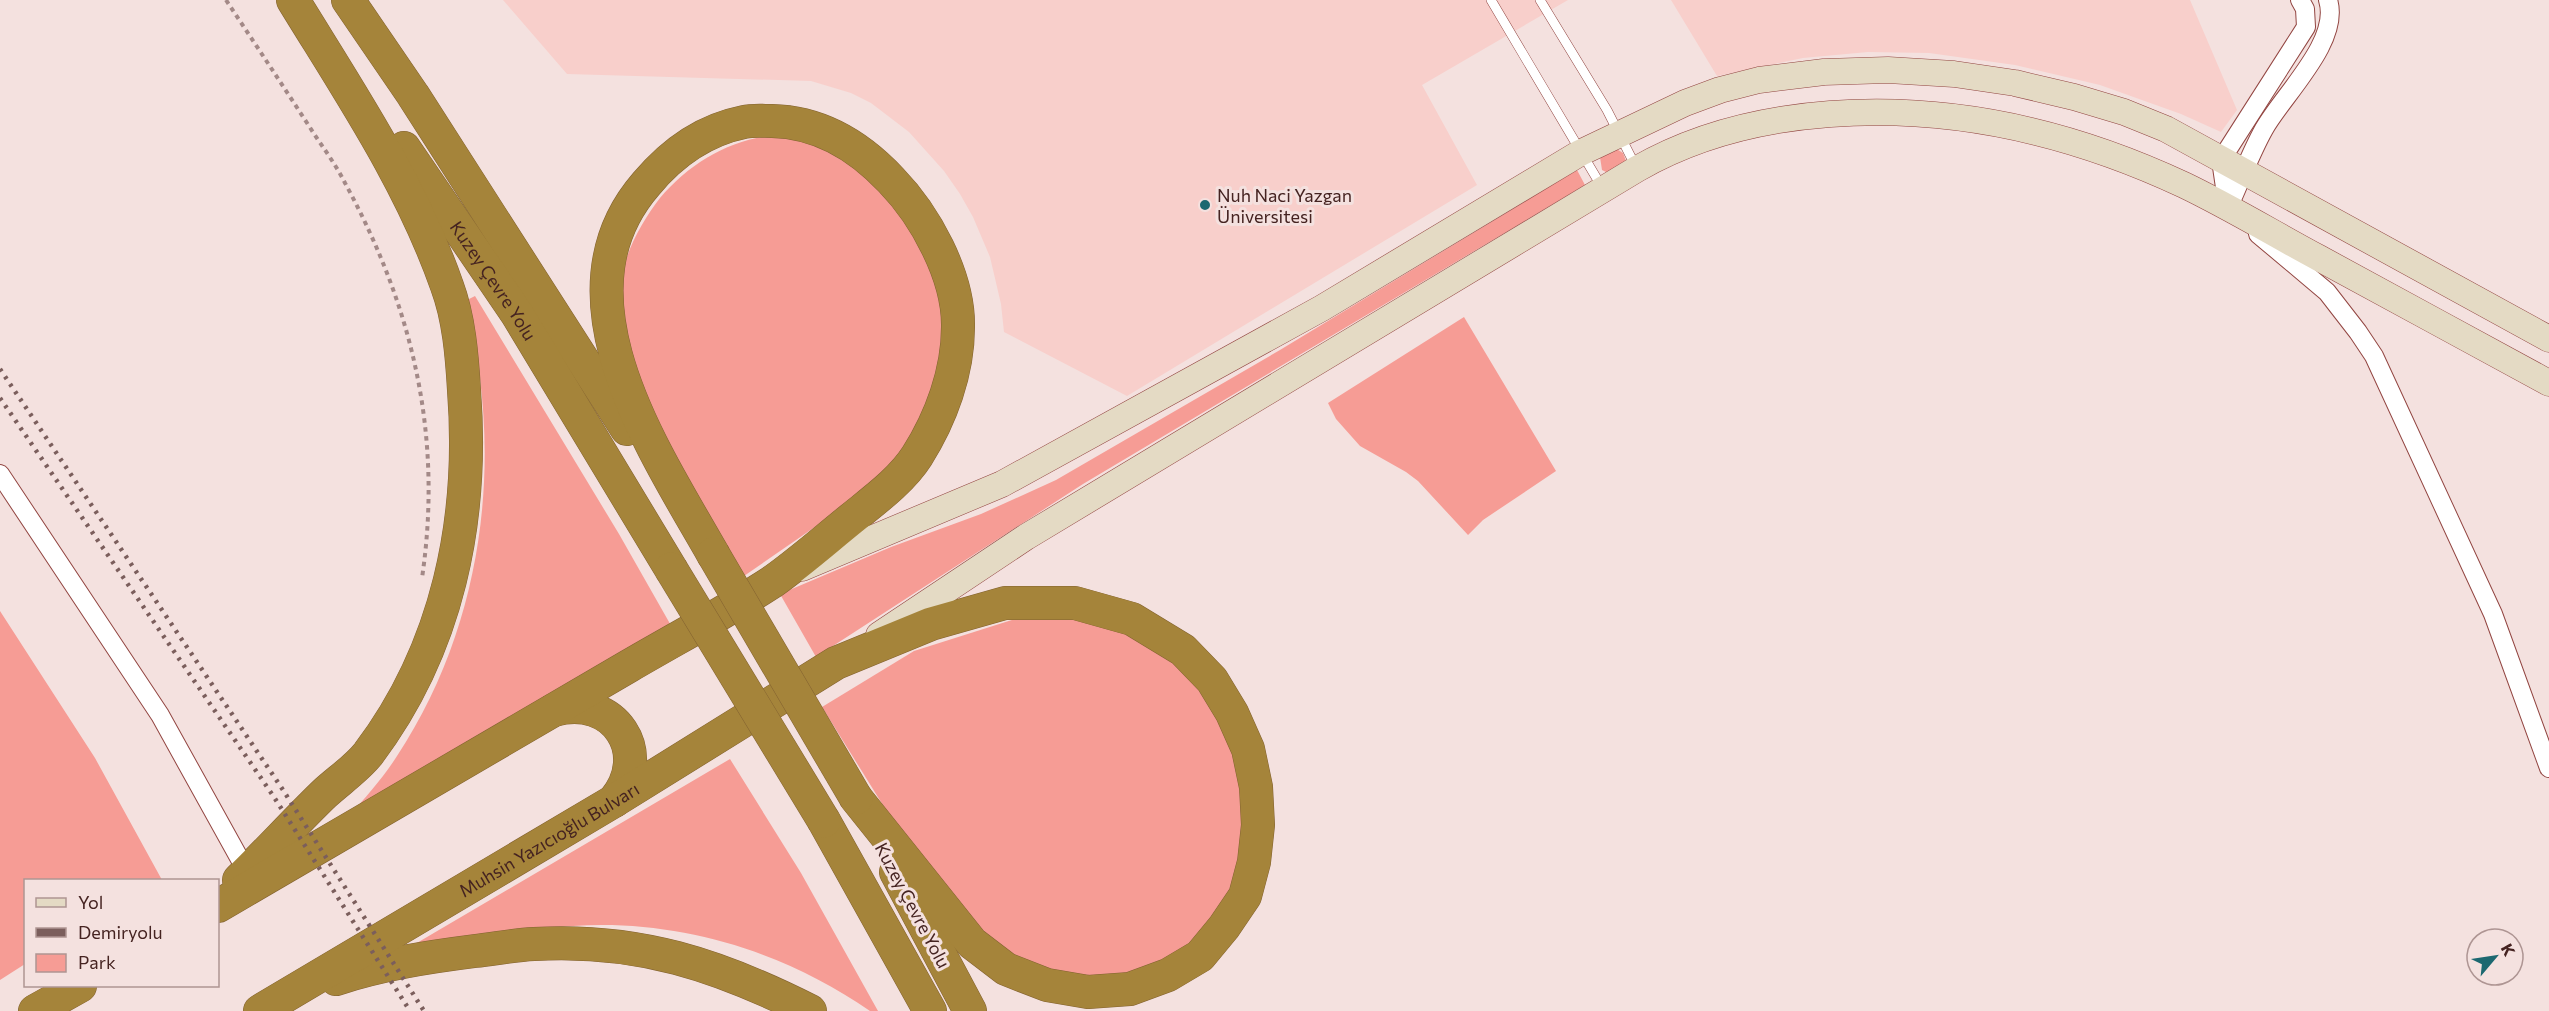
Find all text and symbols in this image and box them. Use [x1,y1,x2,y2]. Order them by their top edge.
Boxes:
place label: Nuh Naci Yazgan Üniversitesi [1217,184,1352,227]
marker: Nuh Naci Yazgan Üniversitesi [1198,198,1212,212]
street label: Kuzey Çevre Yolu [446,217,541,344]
street label: Muhsin Yazıcıoğlu Bulvarı [455,777,643,902]
street label: Kuzey Çevre Yolu [871,838,955,972]
legend [24,879,219,987]
text: Yol [78,891,103,913]
text: Demiryolu [78,921,163,943]
north arrow [2465,927,2525,987]
text: K [2498,940,2520,959]
text: Park [78,951,116,973]

